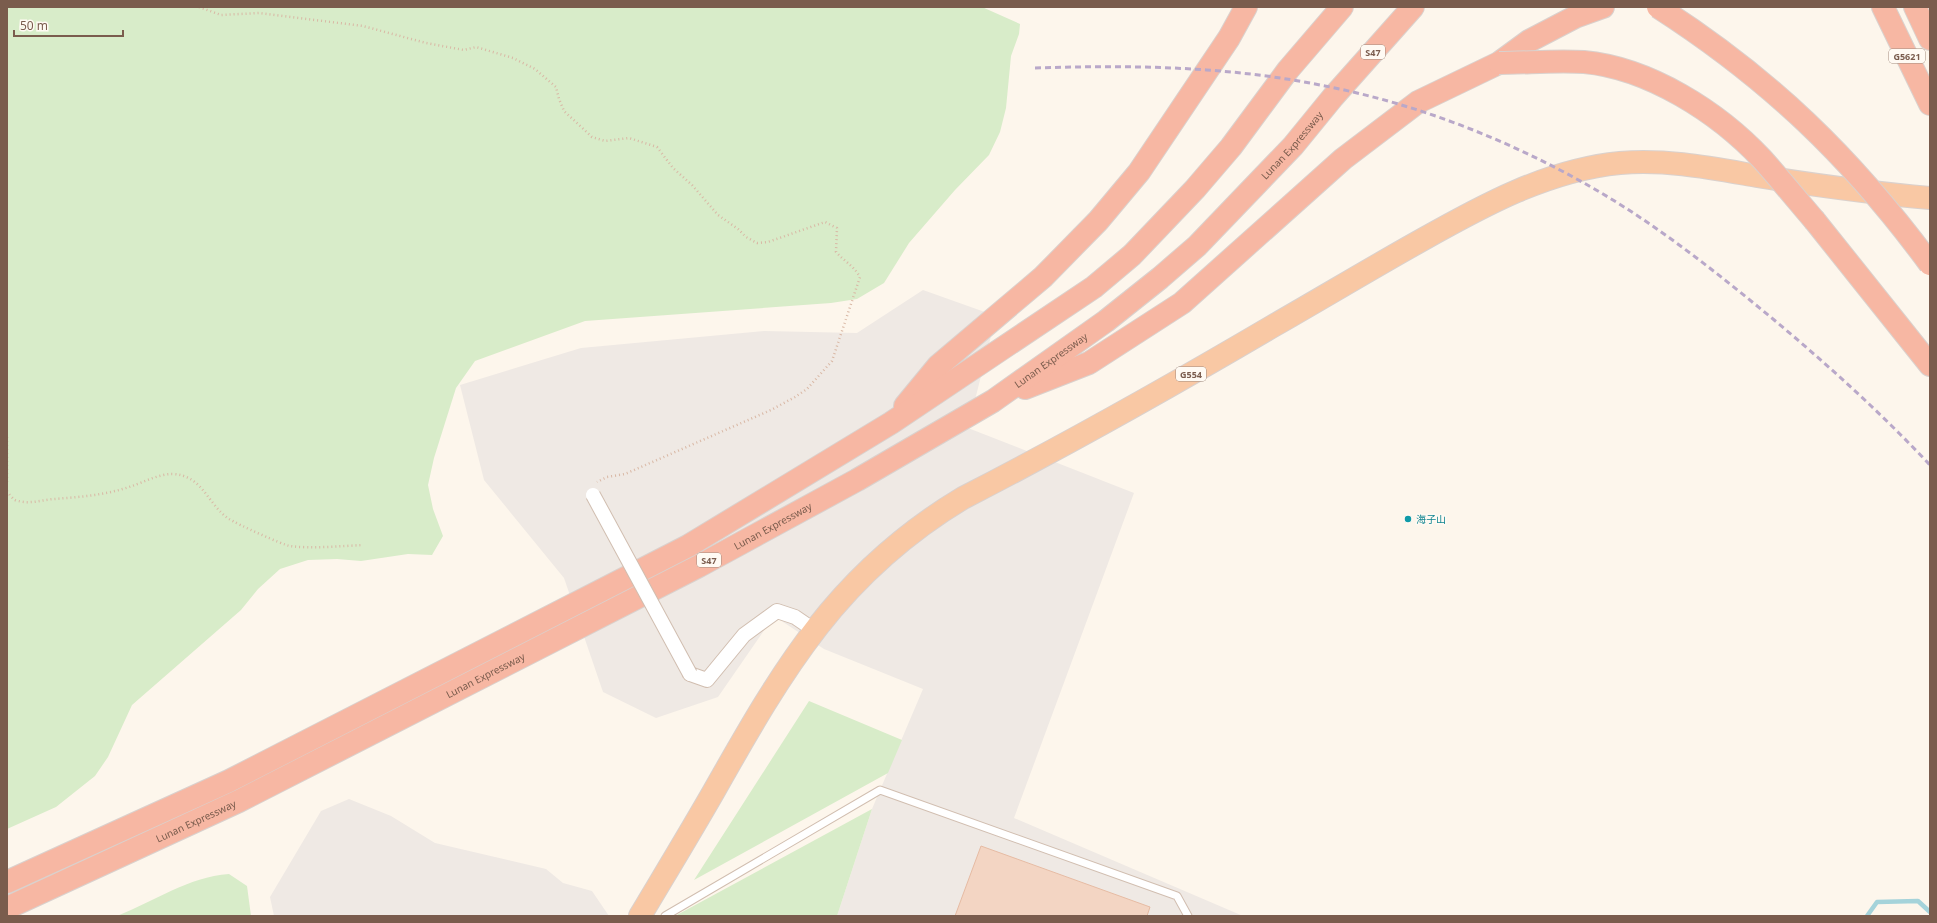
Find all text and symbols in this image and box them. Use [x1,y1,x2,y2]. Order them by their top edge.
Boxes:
scale bar [14,12,123,38]
text: 50 m [20,17,48,34]
road number: S47 [1361,45,1385,59]
road number: G5621 [1889,49,1925,63]
street label: Lunan Expressway [1258,107,1326,182]
street label: Lunan Expressway [1011,329,1091,391]
road number: G554 [1176,367,1206,381]
street label: Lunan Expressway [731,499,815,553]
place label: 海子山 [1416,512,1446,526]
marker: 海子山 [1403,514,1413,524]
road number: S47 [697,553,721,567]
street label: Lunan Expressway [443,649,528,701]
street label: Lunan Expressway [154,796,239,845]

